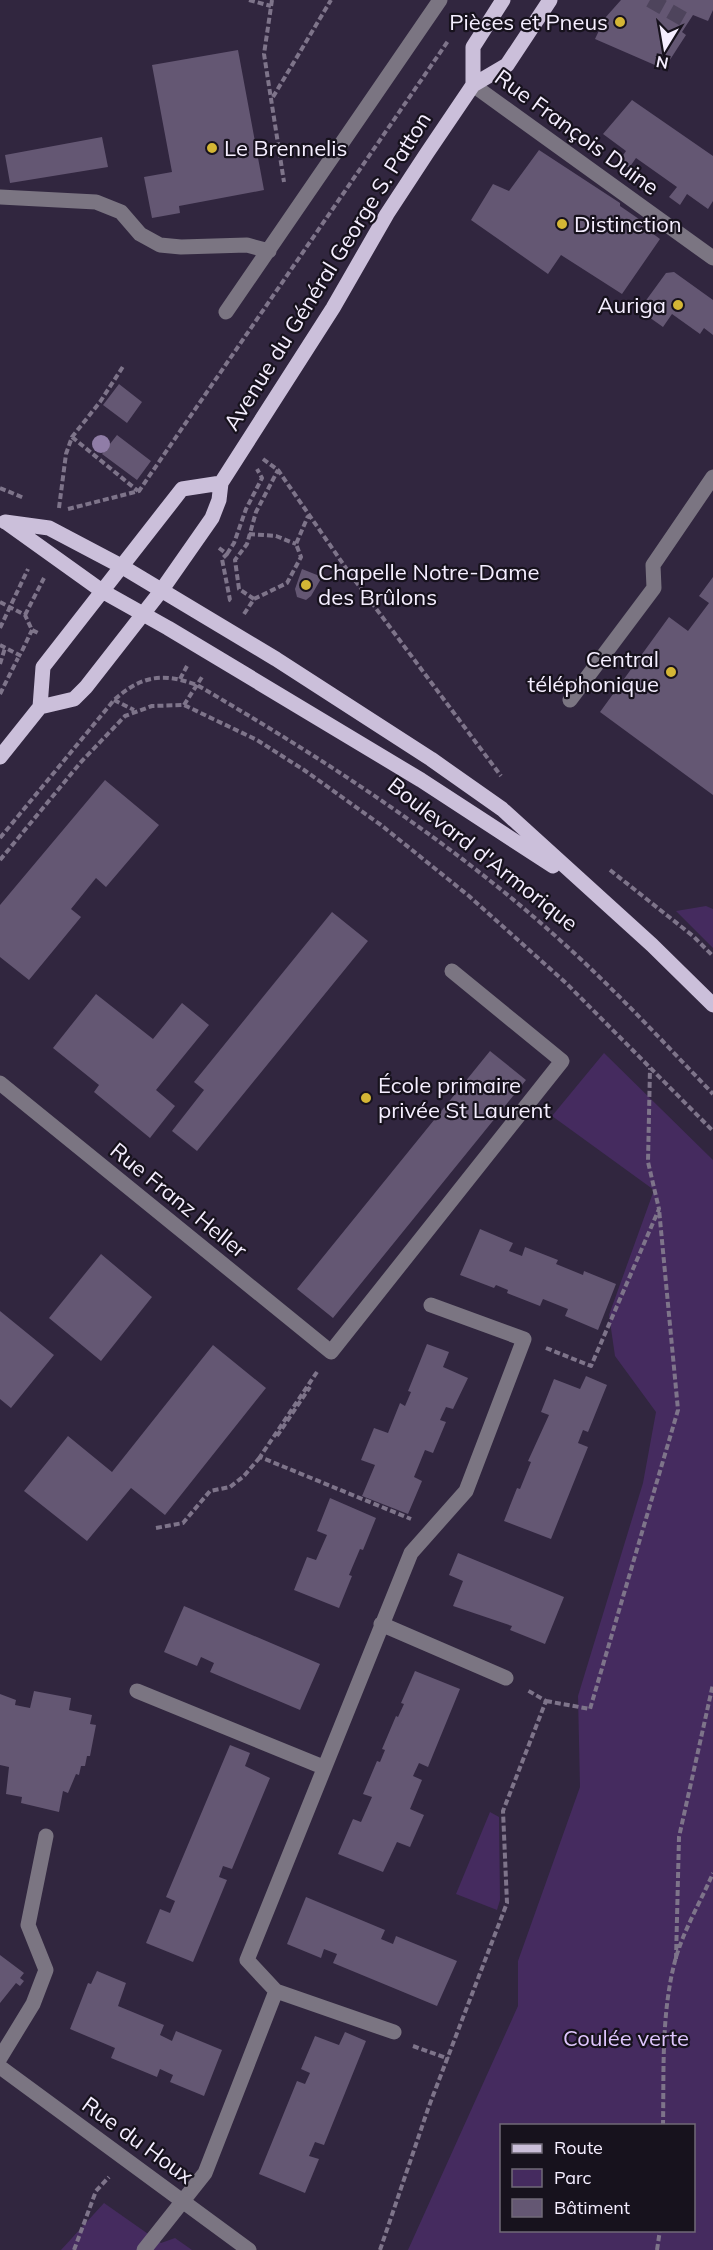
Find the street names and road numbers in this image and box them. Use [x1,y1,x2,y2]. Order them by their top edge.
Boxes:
street label: Rue François Duine [489,63,665,201]
street label: Avenue du Général George S. Patton [217,107,437,435]
street label: Boulevard d'Armorique [382,771,584,937]
street label: Rue Franz Heller [105,1136,253,1264]
street label: Rue du Houx [77,2090,199,2190]

